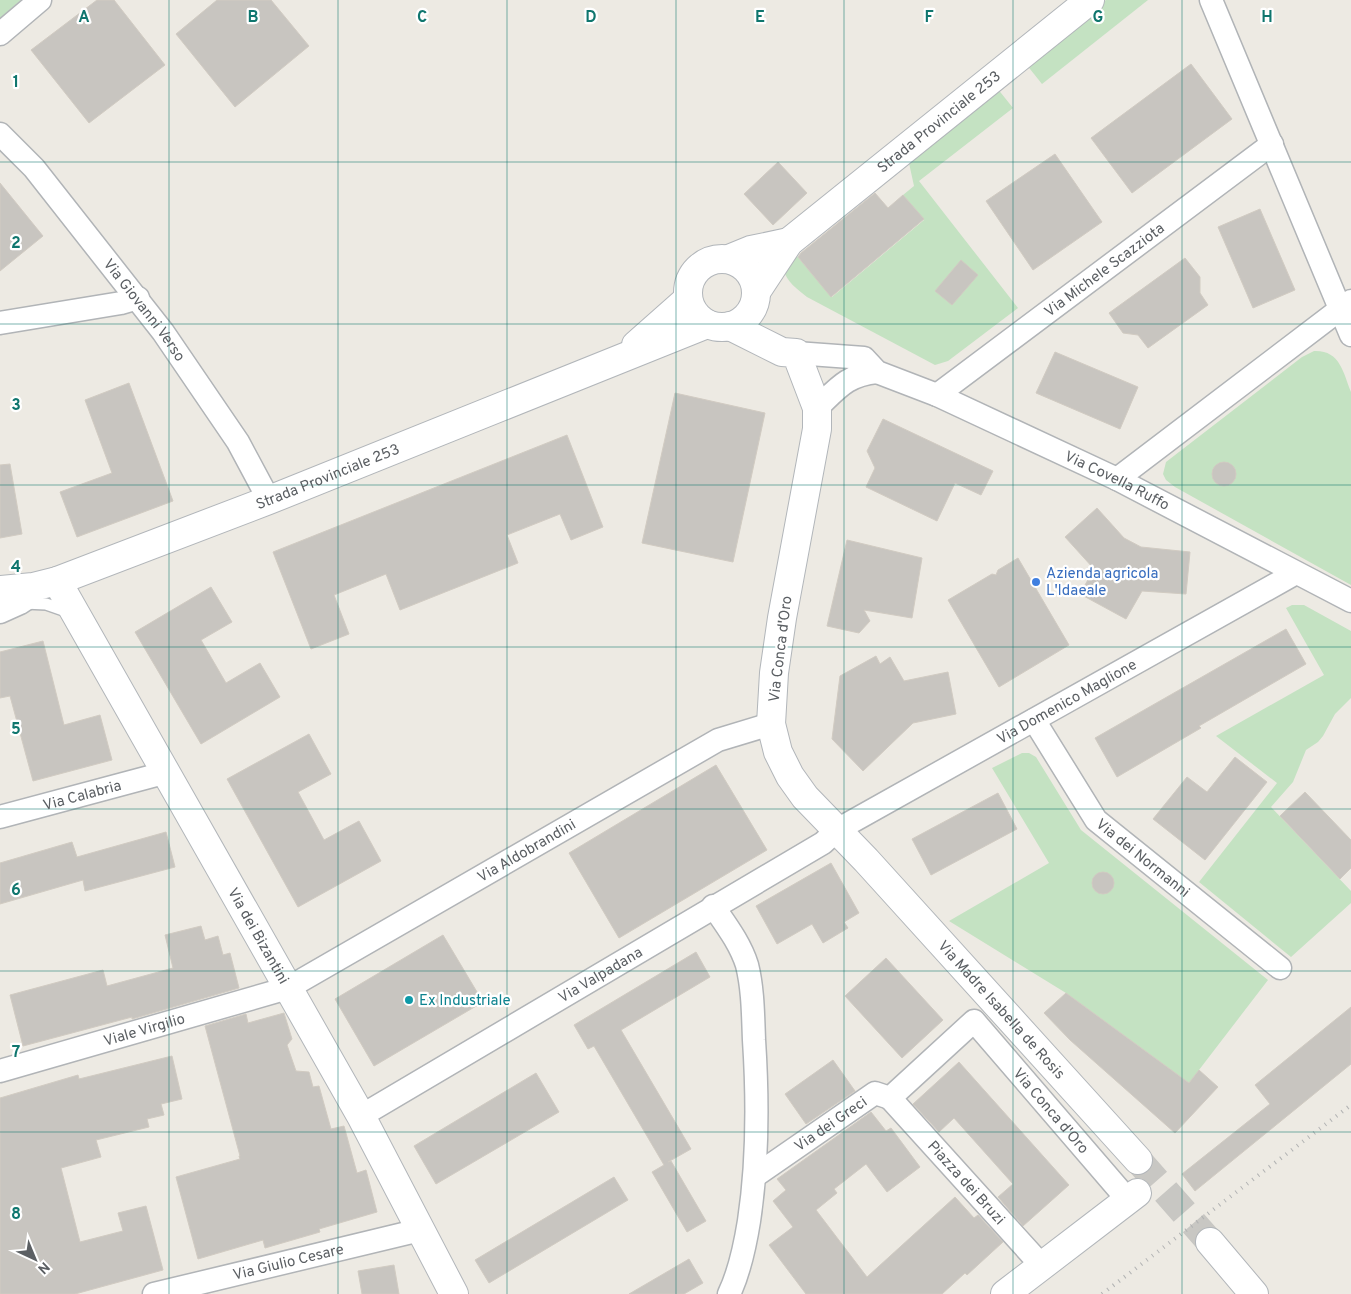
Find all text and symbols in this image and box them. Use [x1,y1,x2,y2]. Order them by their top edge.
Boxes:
text: A [78,8,90,28]
text: B [247,8,259,28]
text: C [417,8,427,28]
text: D [585,8,597,28]
text: E [755,8,765,28]
text: F [924,8,934,28]
text: G [1093,8,1103,28]
text: H [1261,8,1273,28]
street label: Strada Provinciale 253 [874,67,1005,178]
text: 1 [13,73,19,93]
street label: Via Michele Scazziota [1041,220,1169,322]
text: 2 [11,234,21,254]
street label: Via Giovanni Verso [98,256,188,366]
text: 3 [11,396,21,416]
street label: Strada Provinciale 253 [254,440,403,515]
street label: Via Covella Ruffo [1061,448,1172,516]
text: 4 [11,558,21,578]
place label: Azienda agricola L'Idaeale [1046,565,1158,601]
marker: Azienda agricola L'Idaeale [1030,576,1042,588]
street label: Via Conca d'Oro [766,595,797,703]
street label: Via Domenico Maglione [994,656,1141,749]
text: 5 [11,720,21,740]
street label: Via Calabria [41,777,124,816]
street label: Via dei Normanni [1091,815,1193,903]
street label: Via Aldobrandini [475,816,580,888]
text: 6 [11,881,21,901]
street label: Via dei Bizantini [222,885,292,988]
street label: Via Madre Isabella de Rosis [933,937,1068,1084]
street label: Via Valpadana [555,944,647,1008]
place label: Ex Industriale [419,992,510,1011]
marker: Ex Industriale [403,994,415,1006]
street label: Viale Virgilio [102,1010,187,1052]
text: 7 [12,1043,20,1063]
street label: Via Conca d'Oro [1008,1065,1092,1158]
street label: Via dei Greci [791,1093,872,1157]
street label: Piazza dei Bruzi [922,1138,1008,1230]
text: 8 [11,1205,21,1225]
north arrow [10,1234,60,1284]
street label: Via Giulio Cesare [231,1241,346,1286]
text: N [33,1258,53,1277]

